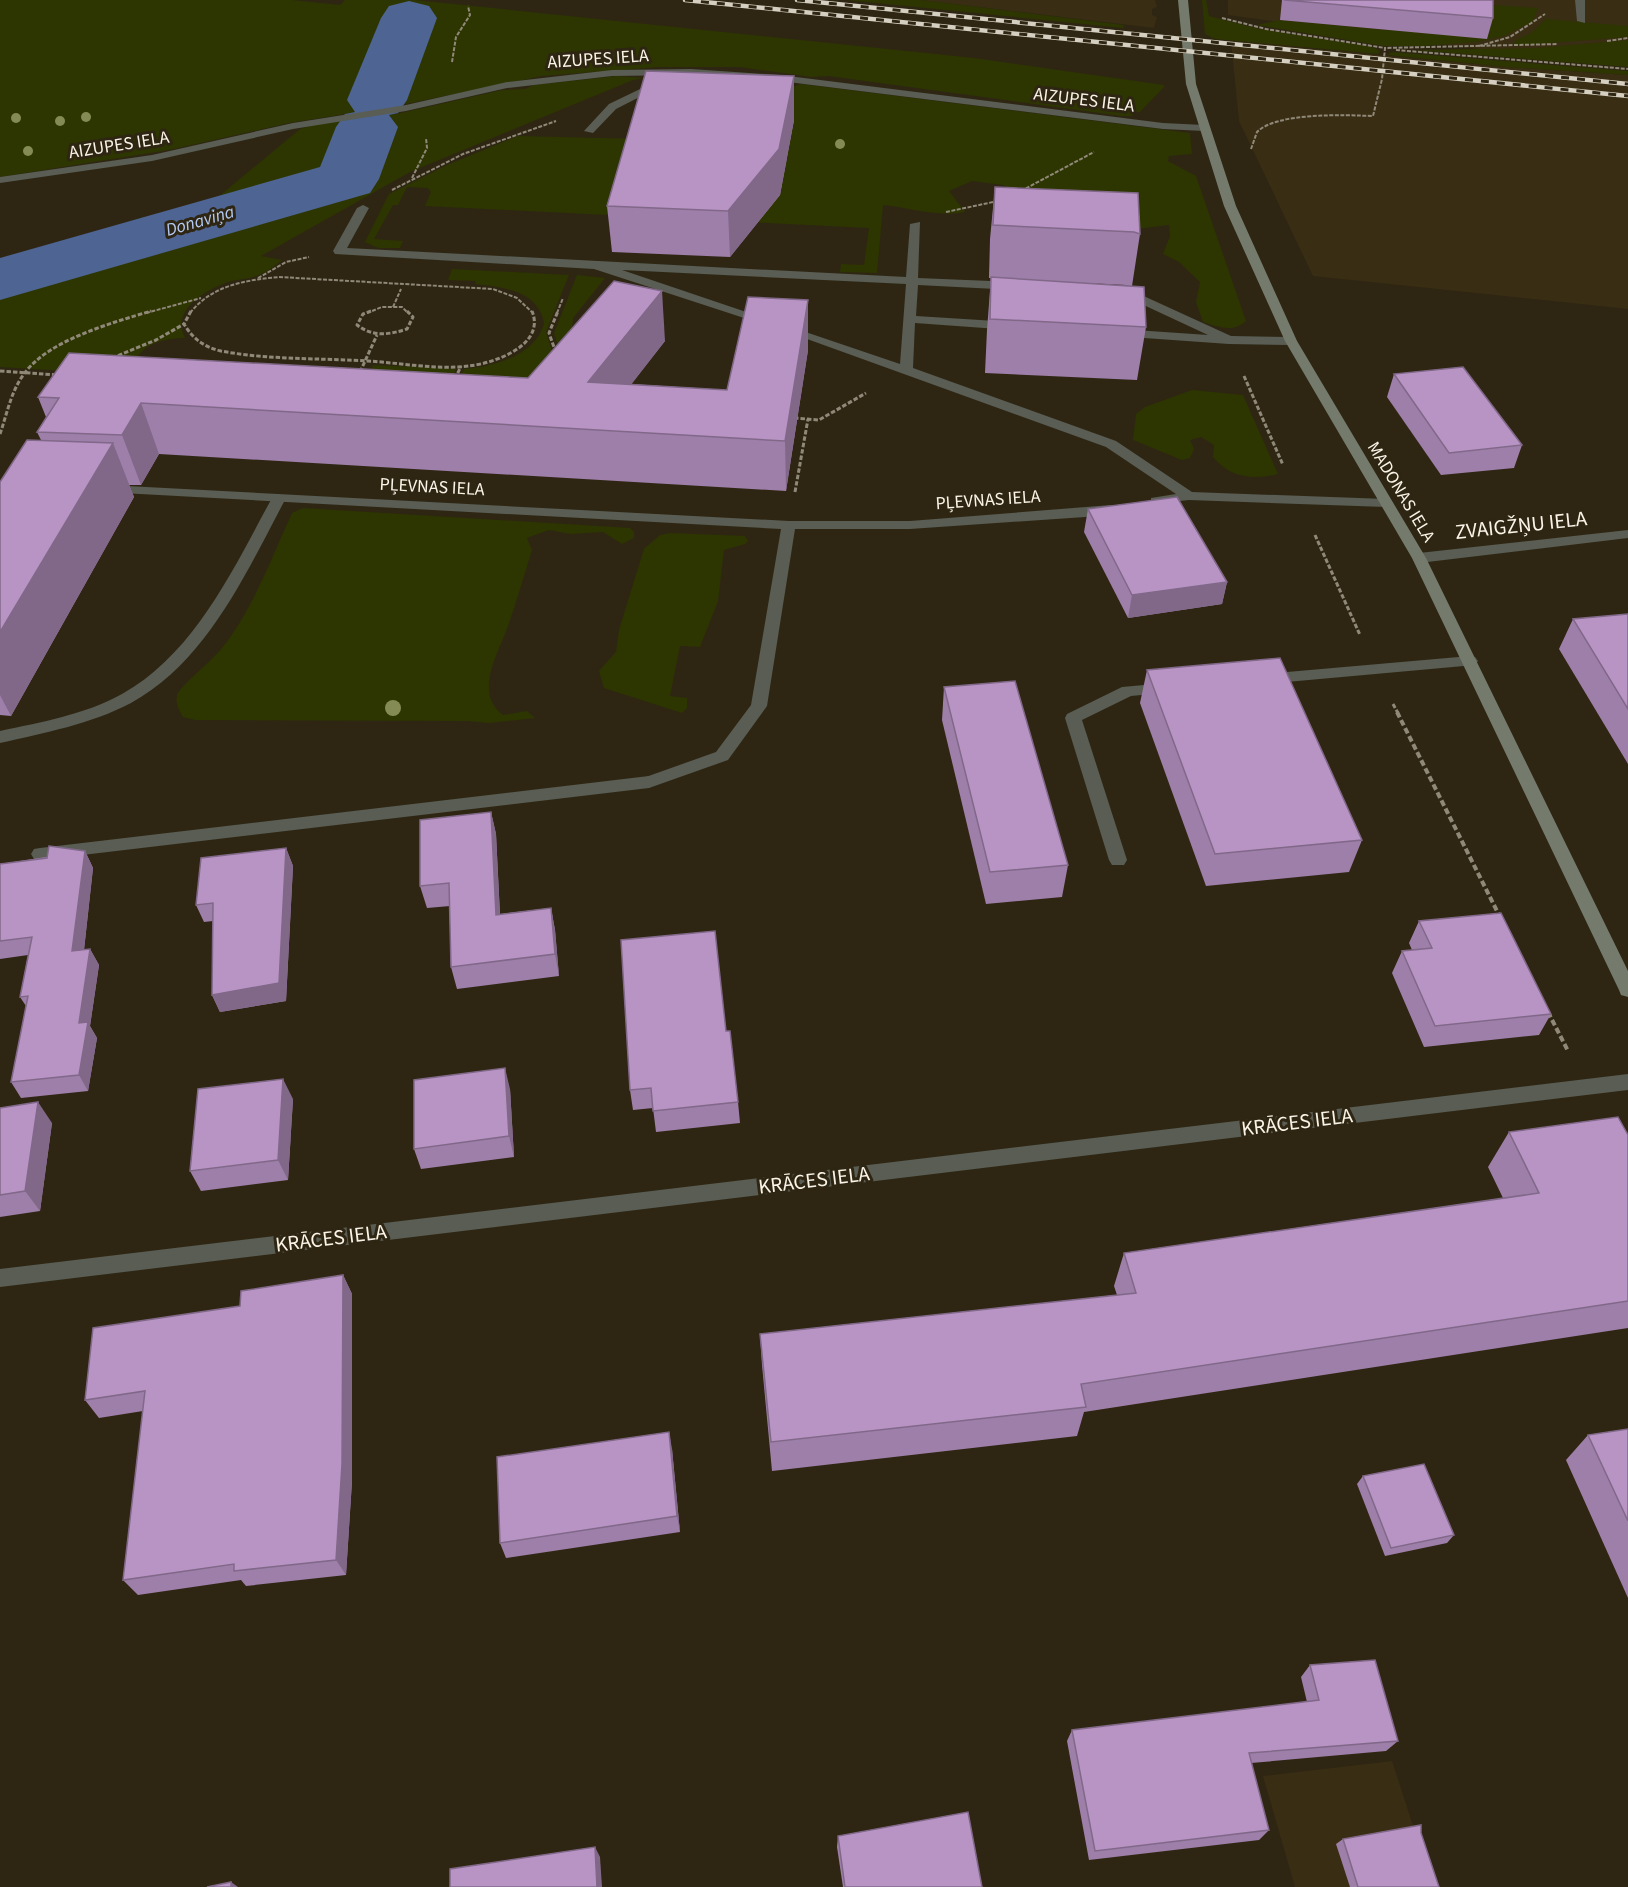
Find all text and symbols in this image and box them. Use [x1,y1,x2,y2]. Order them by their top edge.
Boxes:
street label: AIZUPES IELA [547,43,650,75]
street label: AIZUPES IELA [1032,81,1136,119]
street label: AIZUPES IELA [67,125,171,165]
water label: Donaviņa [163,199,238,243]
street label: MADONAS IELA [1361,437,1441,547]
street label: PĻEVNAS IELA [379,472,485,502]
street label: PĻEVNAS IELA [935,484,1042,516]
street label: ZVAIGŽŅU IELA [1454,503,1589,547]
street label: KRĀCES IELA [1240,1100,1355,1144]
street label: KRĀCES IELA [757,1158,872,1202]
street label: KRĀCES IELA [274,1216,389,1260]

